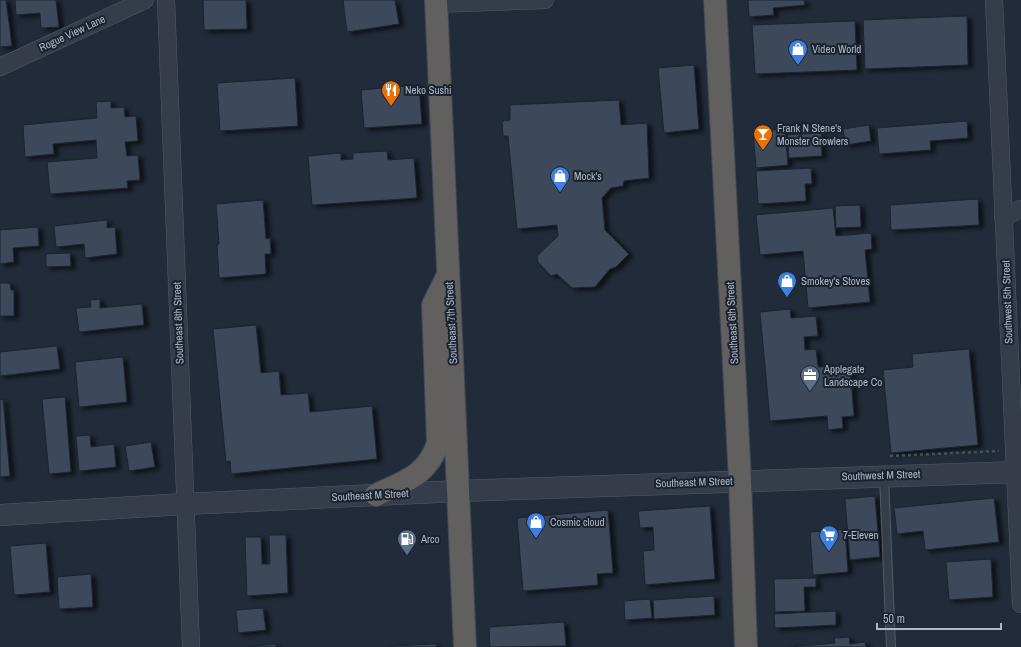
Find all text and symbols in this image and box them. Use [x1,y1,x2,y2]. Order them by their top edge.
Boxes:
street label: Rogue View Lane [37,12,107,54]
shop icon: Video World [787,38,809,66]
place label: Video World [812,42,861,56]
restaurant icon: Neko Sushi [380,79,402,107]
place label: Neko Sushi [405,83,452,97]
place label: Frank N Stene's Monster Growlers [777,121,849,148]
bar icon: Frank N Stene's Monster Growlers [752,123,774,151]
shop icon: Mock's [549,165,571,193]
place label: Mock's [574,169,602,183]
street label: Southwest 5th Street [999,259,1015,344]
shop icon: Smokey's Stoves [776,270,798,298]
place label: Smokey's Stoves [801,274,870,288]
street label: Southeast 8th Street [170,281,186,364]
street label: Southeast 7th Street [442,281,460,364]
street label: Southeast 6th Street [723,281,741,364]
place label: Applegate Landscape Co [823,362,882,389]
office icon: Applegate Landscape Co [799,364,821,392]
street label: Southwest M Street [841,467,921,483]
street label: Southeast M Street [655,474,733,490]
street label: Southeast M Street [331,486,409,504]
shop icon: Cosmic cloud [525,511,547,539]
place label: Cosmic cloud [550,515,605,529]
supermarket icon: 7-Eleven [818,524,840,552]
fuel station icon: Arco [396,528,418,556]
place label: 7-Eleven [843,528,879,542]
place label: Arco [420,532,440,546]
scale bar [877,605,1001,631]
text: 50 m [883,611,905,627]

